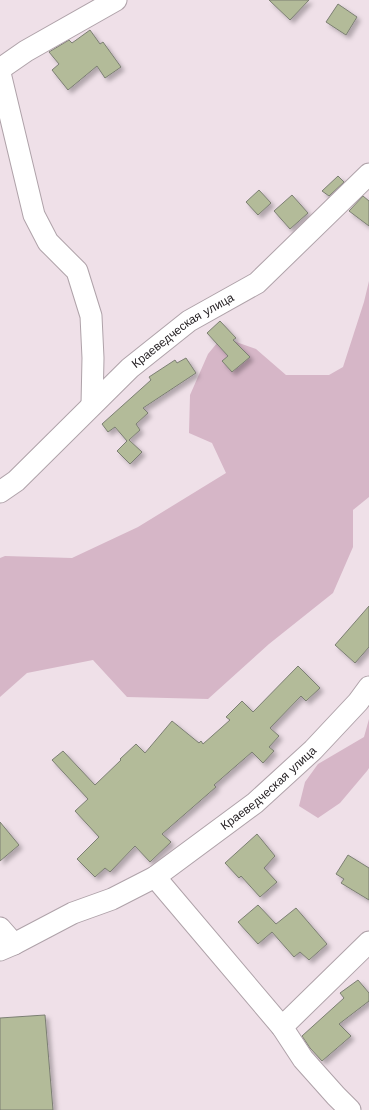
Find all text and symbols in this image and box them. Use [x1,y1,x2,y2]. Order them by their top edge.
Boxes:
street label: Краеведческая улица [129,290,237,371]
street label: Краеведческая улица [218,743,320,833]

